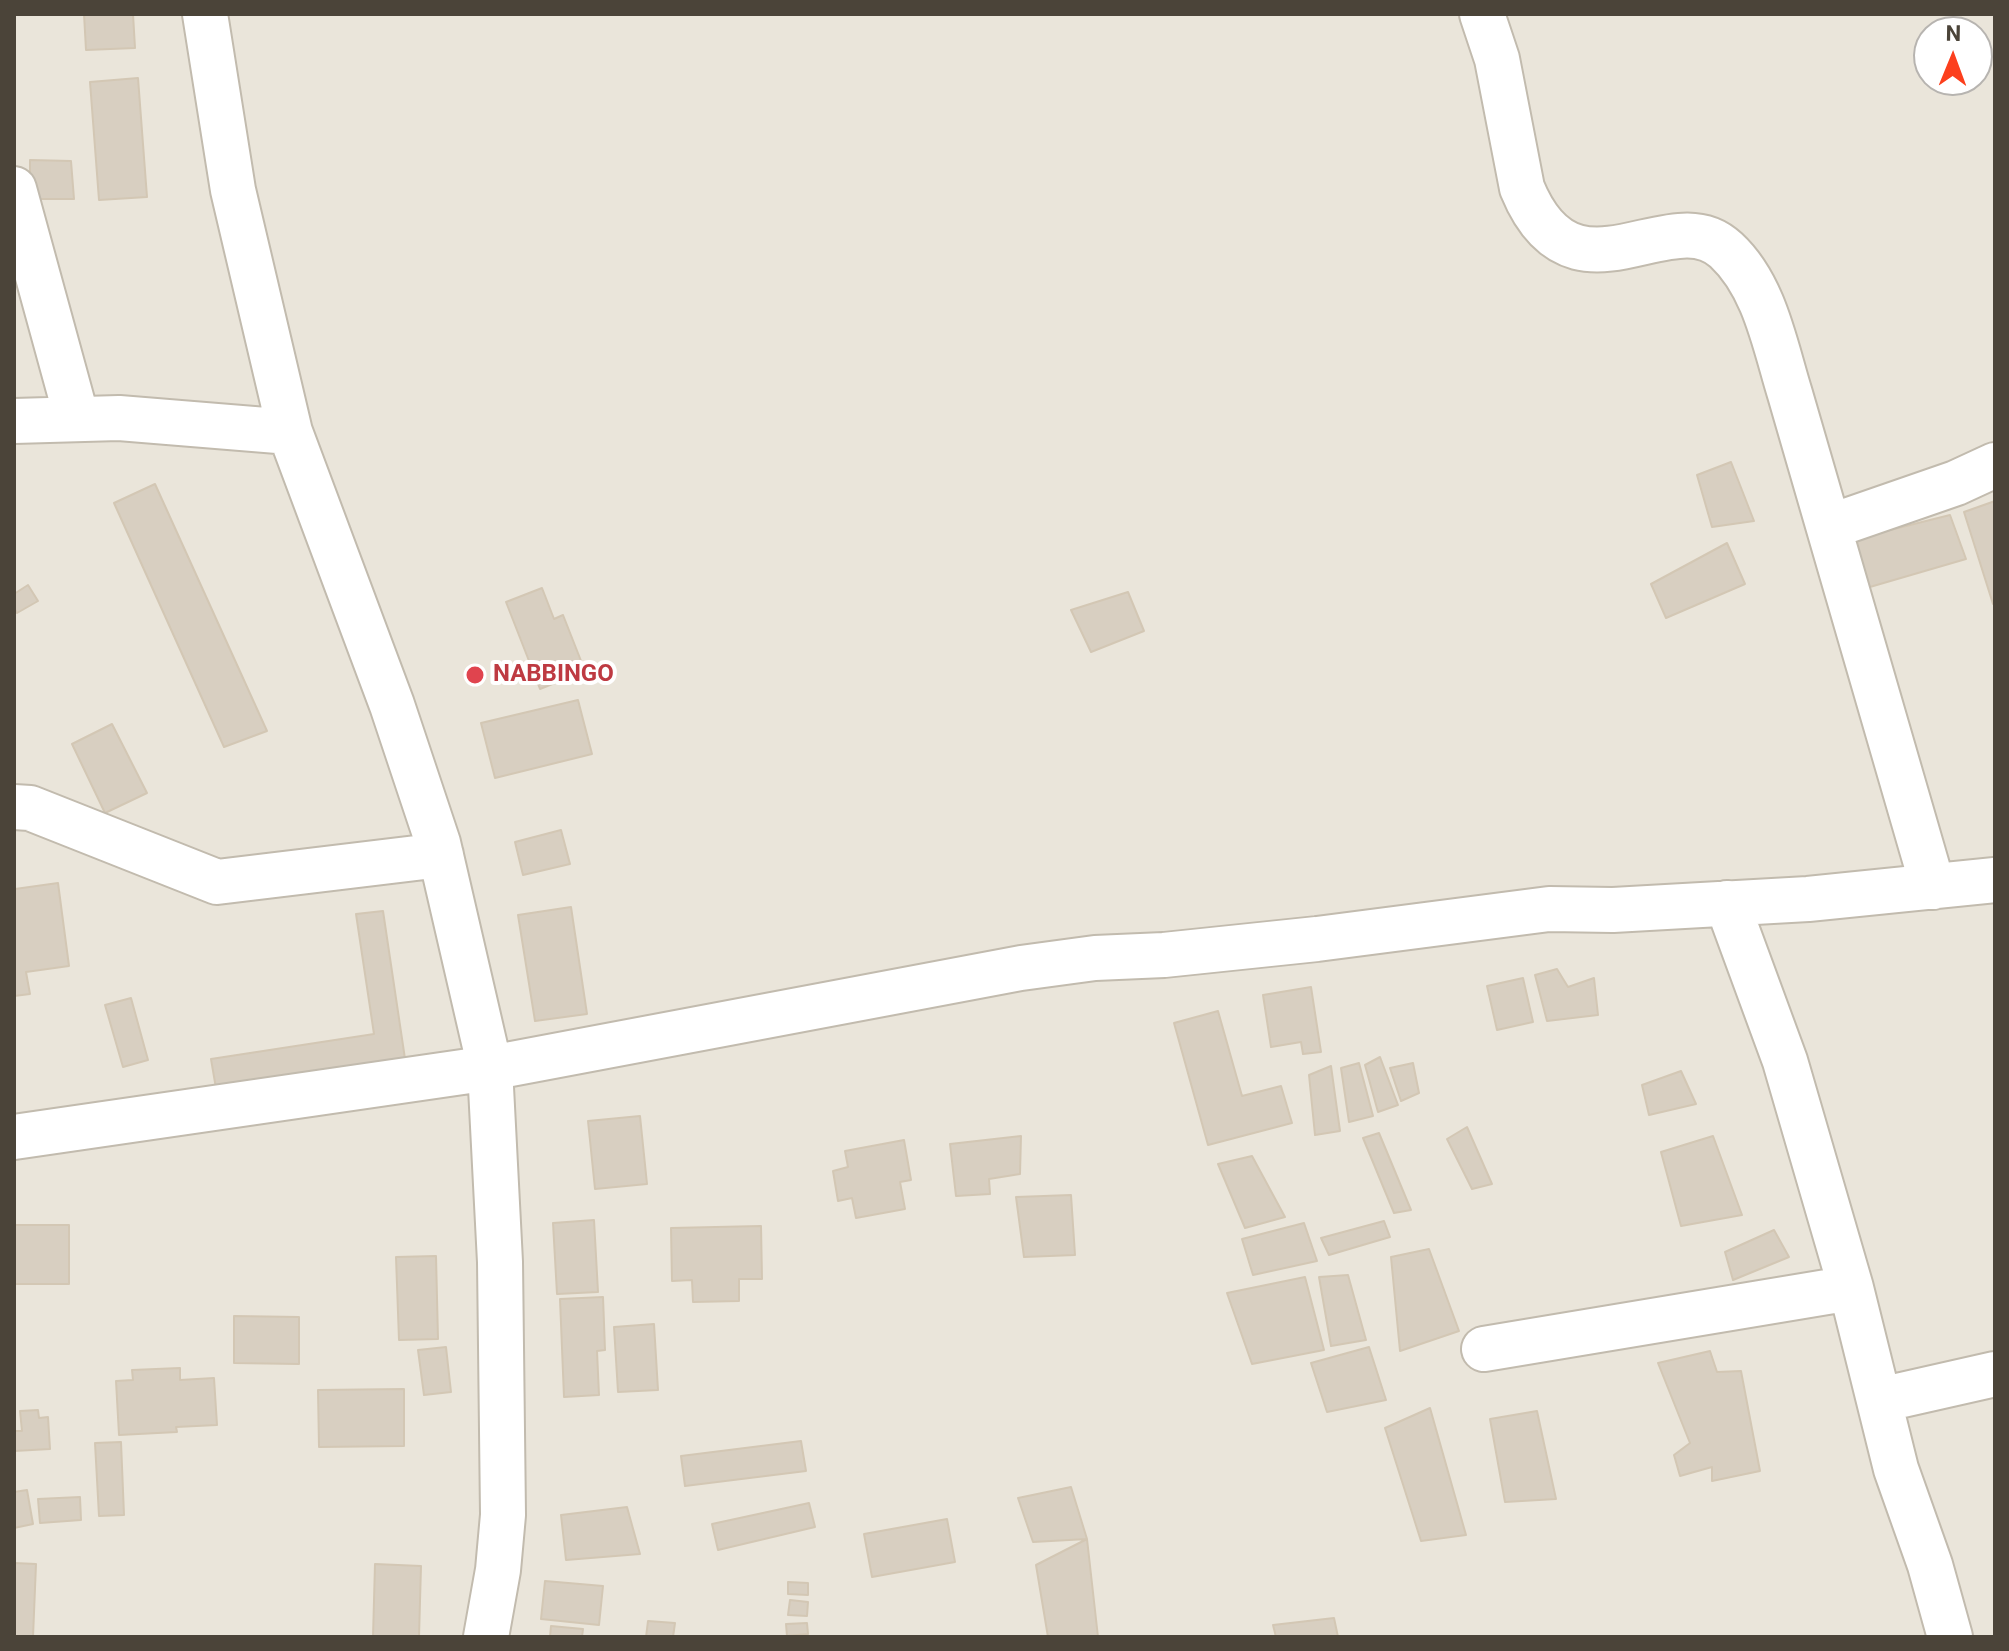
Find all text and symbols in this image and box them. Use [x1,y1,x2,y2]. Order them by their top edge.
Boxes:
north arrow [1913,16,1993,96]
text: N [1945,21,1961,46]
place label: NABBINGO [493,661,614,689]
marker: NABBINGO [464,664,486,686]

